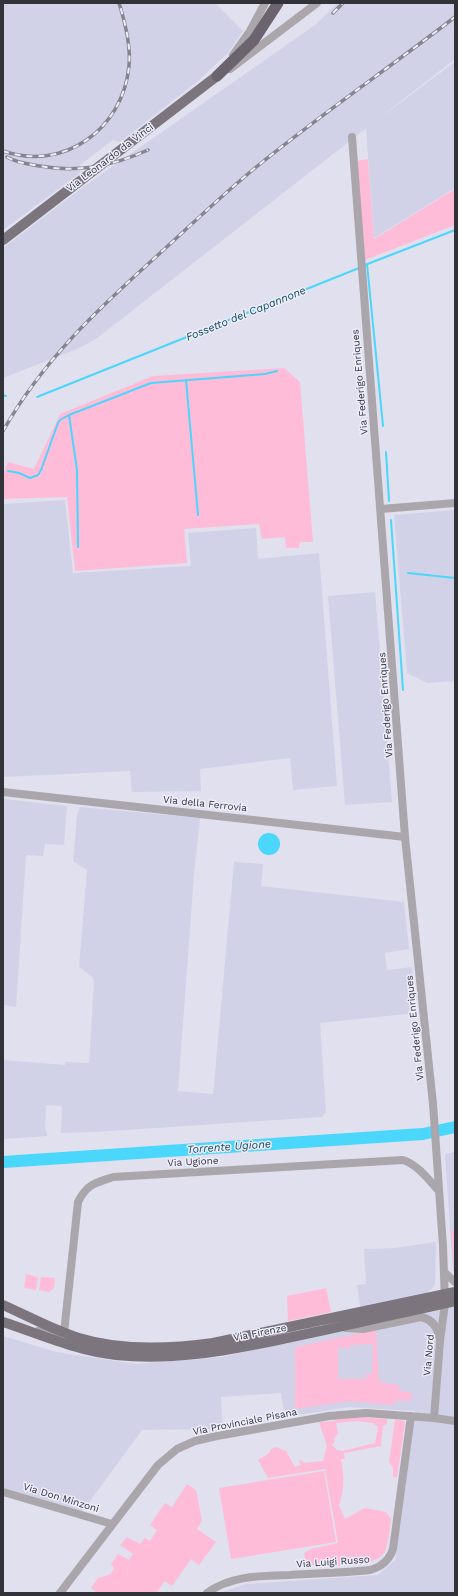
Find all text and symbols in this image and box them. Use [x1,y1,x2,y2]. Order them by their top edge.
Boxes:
street label: Via Leonardo da Vinci [64,121,156,195]
water label: Fossetto del Capannone [184,284,308,344]
street label: Via Federigo Enriques [349,329,371,435]
street label: Via Federigo Enriques [376,652,396,758]
street label: Via della Ferrovia [162,794,248,814]
street label: Via Federigo Enriques [404,975,426,1081]
water label: Torrente Ugione [187,1137,271,1157]
street label: Via Ugione [167,1155,219,1169]
street label: Via Firenze [232,1322,288,1344]
street label: Via Nord [421,1334,437,1376]
street label: Via Provinciale Pisana [192,1406,298,1438]
street label: Via Don Minzoni [22,1481,100,1515]
street label: Via Luigi Russo [296,1553,370,1571]

